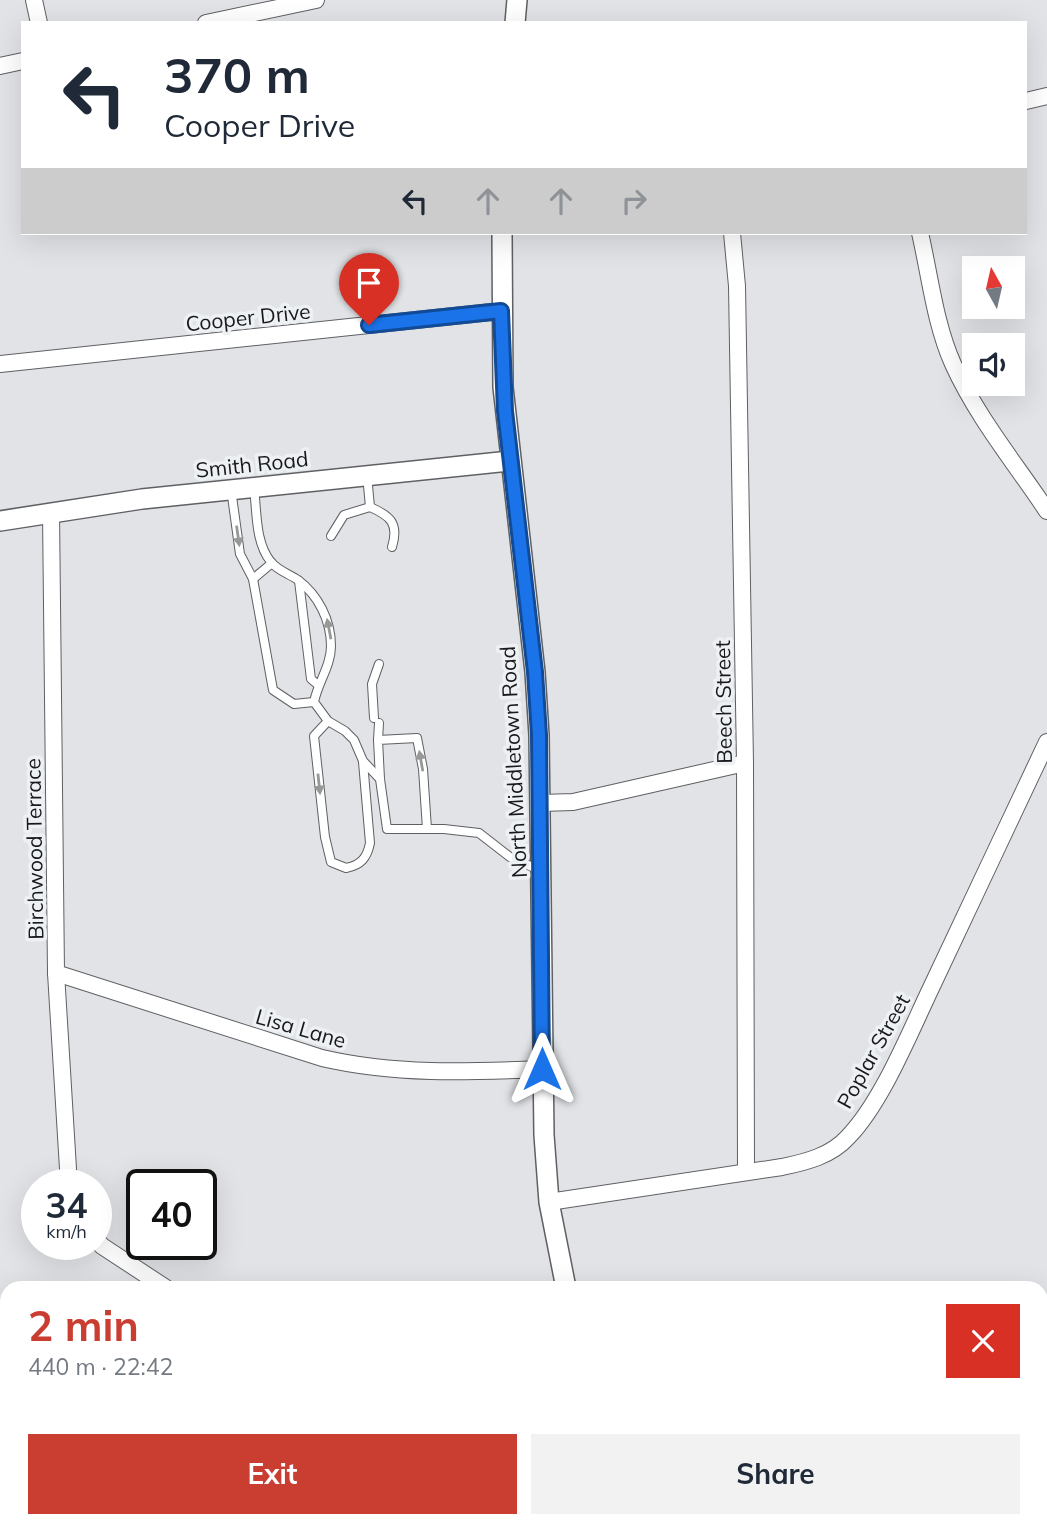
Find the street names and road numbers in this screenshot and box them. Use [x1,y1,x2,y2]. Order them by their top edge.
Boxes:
street label: Cooper Drive [184,298,312,336]
street label: Smith Road [194,445,310,483]
street label: Beech Street [709,640,737,764]
street label: North Middletown Road [494,645,532,879]
street label: Birchwood Terrace [19,758,49,940]
street label: Poplar Street [831,989,915,1113]
street label: Lisa Lane [253,1003,349,1053]

